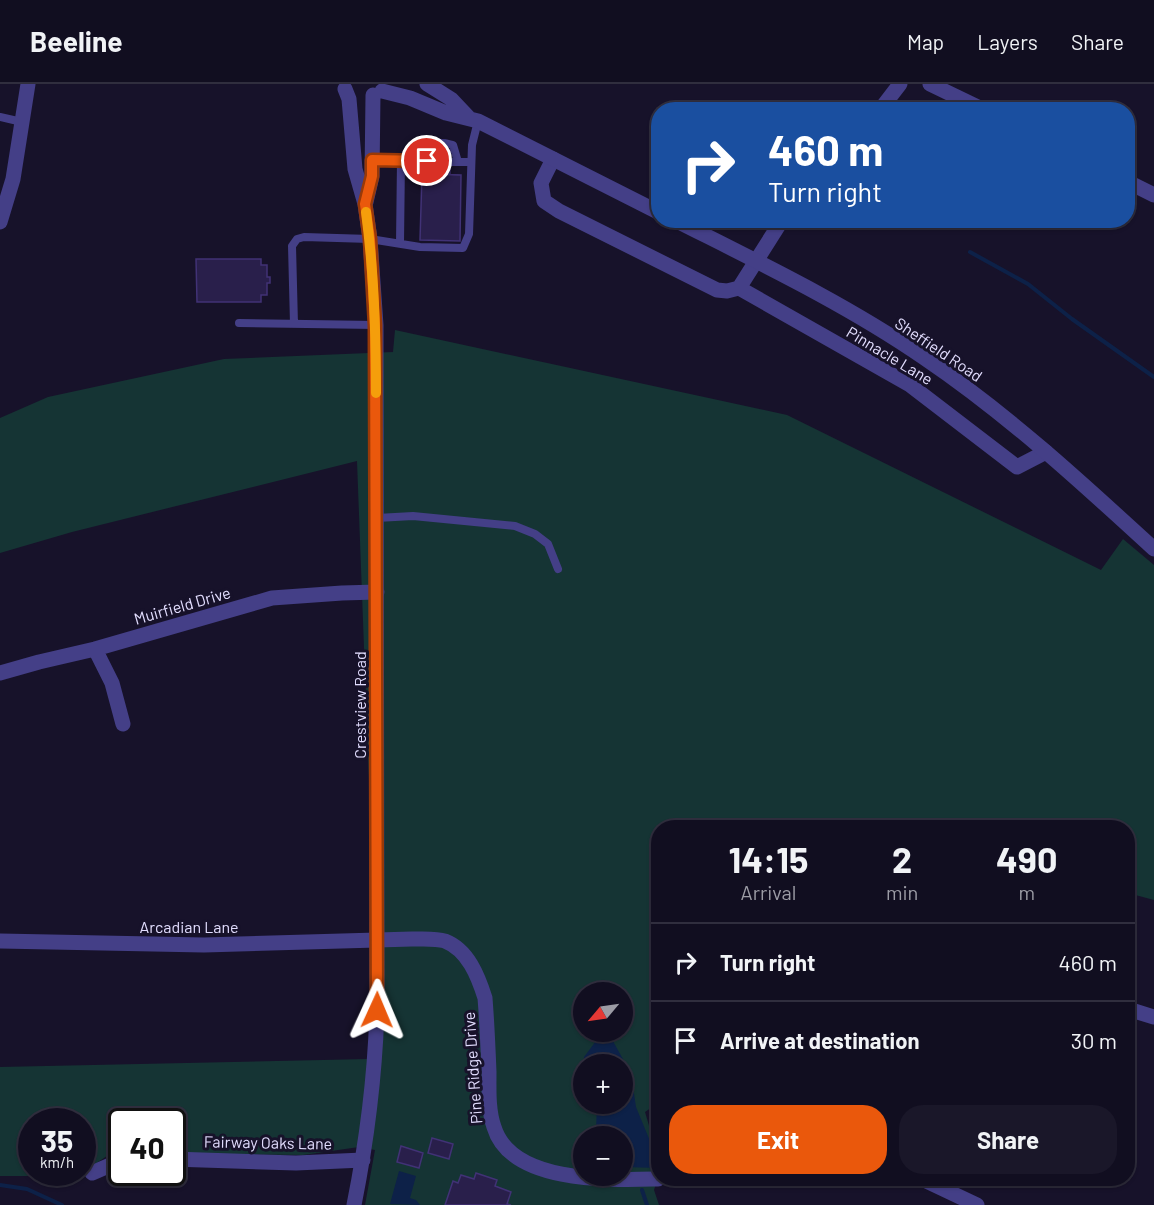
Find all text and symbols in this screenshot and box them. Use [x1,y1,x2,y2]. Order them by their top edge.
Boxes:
text: Beeline [30,24,122,58]
text: Map [907,29,944,54]
text: Layers [977,29,1038,54]
text: Share [1071,29,1124,54]
text: 460 m [768,124,883,174]
icon: right [669,126,747,204]
pin [401,135,452,186]
icon: arrive [410,144,443,177]
text: Turn right [768,175,882,207]
street label: Sheffield Road [892,313,986,385]
street label: Pinnacle Lane [844,322,936,388]
street label: Muirfield Drive [132,582,232,628]
street label: Crestview Road [350,651,369,759]
text: 14:15 [729,837,808,880]
text: 2 [892,837,912,880]
text: 490 [996,837,1057,880]
text: Arrival [741,880,796,904]
text: min [886,880,918,904]
text: m [1018,880,1035,904]
street label: Arcadian Lane [139,917,239,936]
icon: right [669,946,702,979]
text: Turn right [720,949,815,975]
text: 460 m [1059,949,1117,975]
position arrow [345,978,409,1042]
north arrow [573,982,633,1042]
map controls [573,982,633,1186]
street label: Pine Ridge Drive [459,1011,485,1125]
icon: arrive [669,1024,702,1057]
text: Arrive at destination [720,1027,919,1053]
text: 30 m [1071,1027,1117,1053]
button: + [573,1054,633,1114]
button: Exit [669,1105,887,1174]
button: Share [899,1105,1117,1174]
speed limit sign: 40 [108,1108,186,1186]
text: 35 [41,1122,73,1158]
button: − [573,1126,633,1186]
street label: Fairway Oaks Lane [204,1131,332,1153]
text: km/h [40,1153,74,1171]

